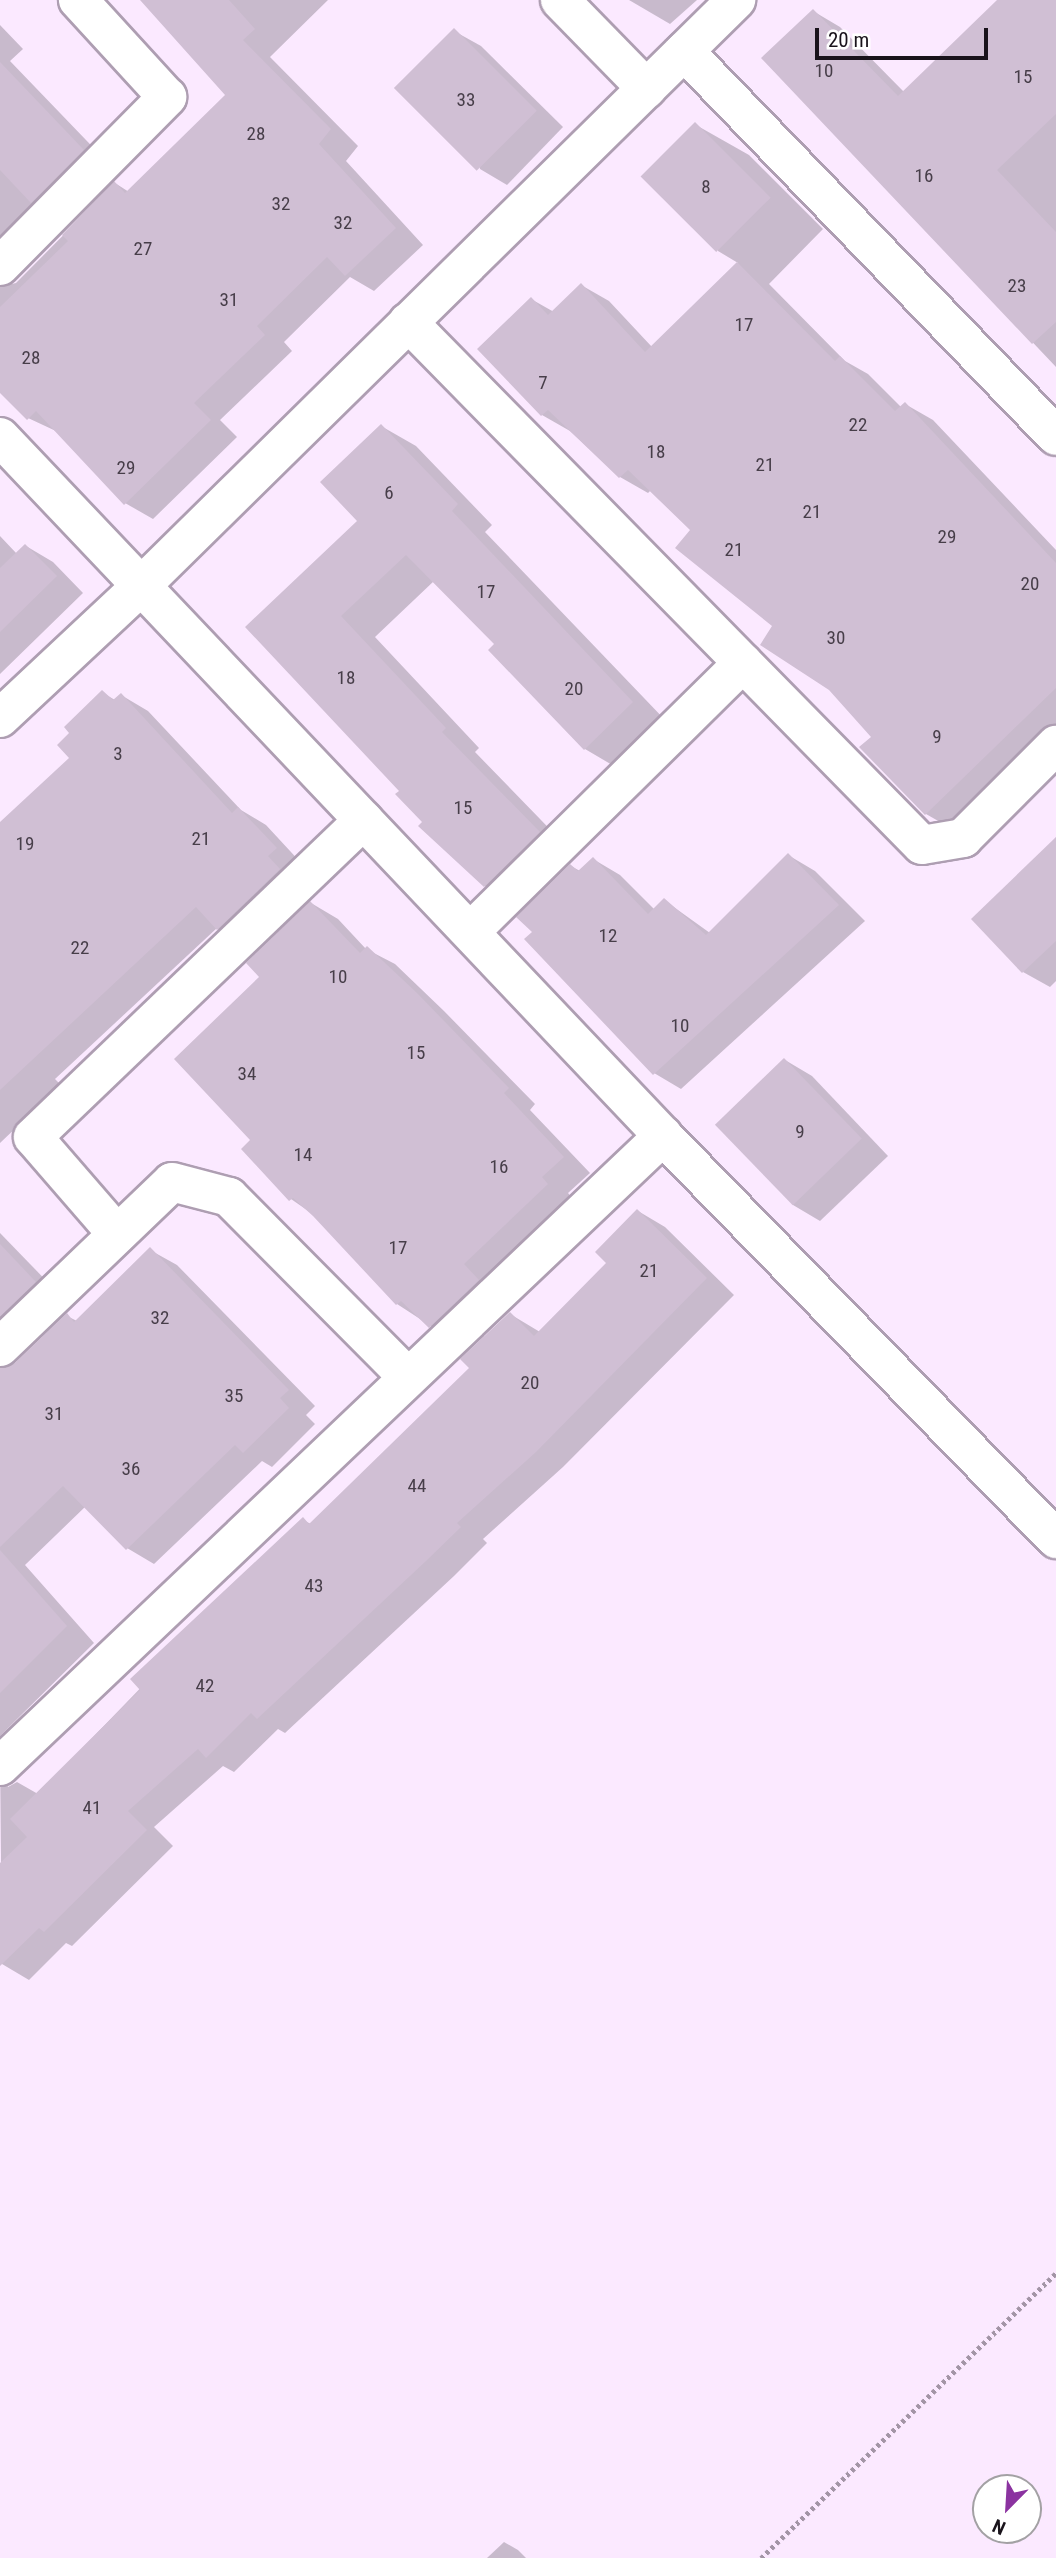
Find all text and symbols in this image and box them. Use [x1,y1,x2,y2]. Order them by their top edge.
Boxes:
scale bar [818,14,991,58]
text: 20 m [828,28,869,52]
house number: 10 [815,60,833,82]
house number: 15 [1014,66,1032,88]
house number: 33 [457,89,475,111]
house number: 28 [247,123,265,145]
house number: 16 [915,165,933,187]
house number: 8 [701,176,711,198]
house number: 32 [272,193,290,215]
house number: 32 [334,212,352,234]
house number: 27 [134,238,152,260]
house number: 23 [1008,275,1026,297]
house number: 31 [220,289,238,311]
house number: 17 [735,314,753,336]
house number: 28 [22,347,40,369]
house number: 7 [538,372,548,394]
house number: 22 [849,414,867,436]
house number: 18 [647,441,665,463]
house number: 21 [756,454,774,476]
house number: 29 [117,457,135,479]
house number: 6 [384,482,394,504]
house number: 21 [803,501,821,523]
house number: 29 [938,526,956,548]
house number: 21 [725,539,743,561]
house number: 20 [1021,573,1039,595]
house number: 17 [477,581,495,603]
house number: 30 [827,627,845,649]
house number: 18 [337,667,355,689]
house number: 20 [565,678,583,700]
house number: 9 [932,726,942,748]
house number: 3 [113,743,123,765]
house number: 15 [454,797,472,819]
house number: 21 [192,828,210,850]
house number: 19 [16,833,34,855]
house number: 12 [599,925,617,947]
house number: 22 [71,937,89,959]
house number: 10 [329,966,347,988]
house number: 10 [671,1015,689,1037]
house number: 15 [407,1042,425,1064]
house number: 34 [238,1063,256,1085]
house number: 9 [795,1121,805,1143]
house number: 14 [294,1144,312,1166]
house number: 16 [490,1156,508,1178]
house number: 17 [389,1237,407,1259]
house number: 21 [640,1260,658,1282]
house number: 32 [151,1307,169,1329]
house number: 20 [521,1372,539,1394]
house number: 35 [225,1385,243,1407]
house number: 31 [45,1403,63,1425]
house number: 36 [122,1458,140,1480]
house number: 44 [408,1475,426,1497]
house number: 43 [305,1575,323,1597]
house number: 42 [196,1675,214,1697]
house number: 41 [83,1797,101,1819]
north arrow [972,2474,1042,2544]
text: N [989,2514,1009,2540]

